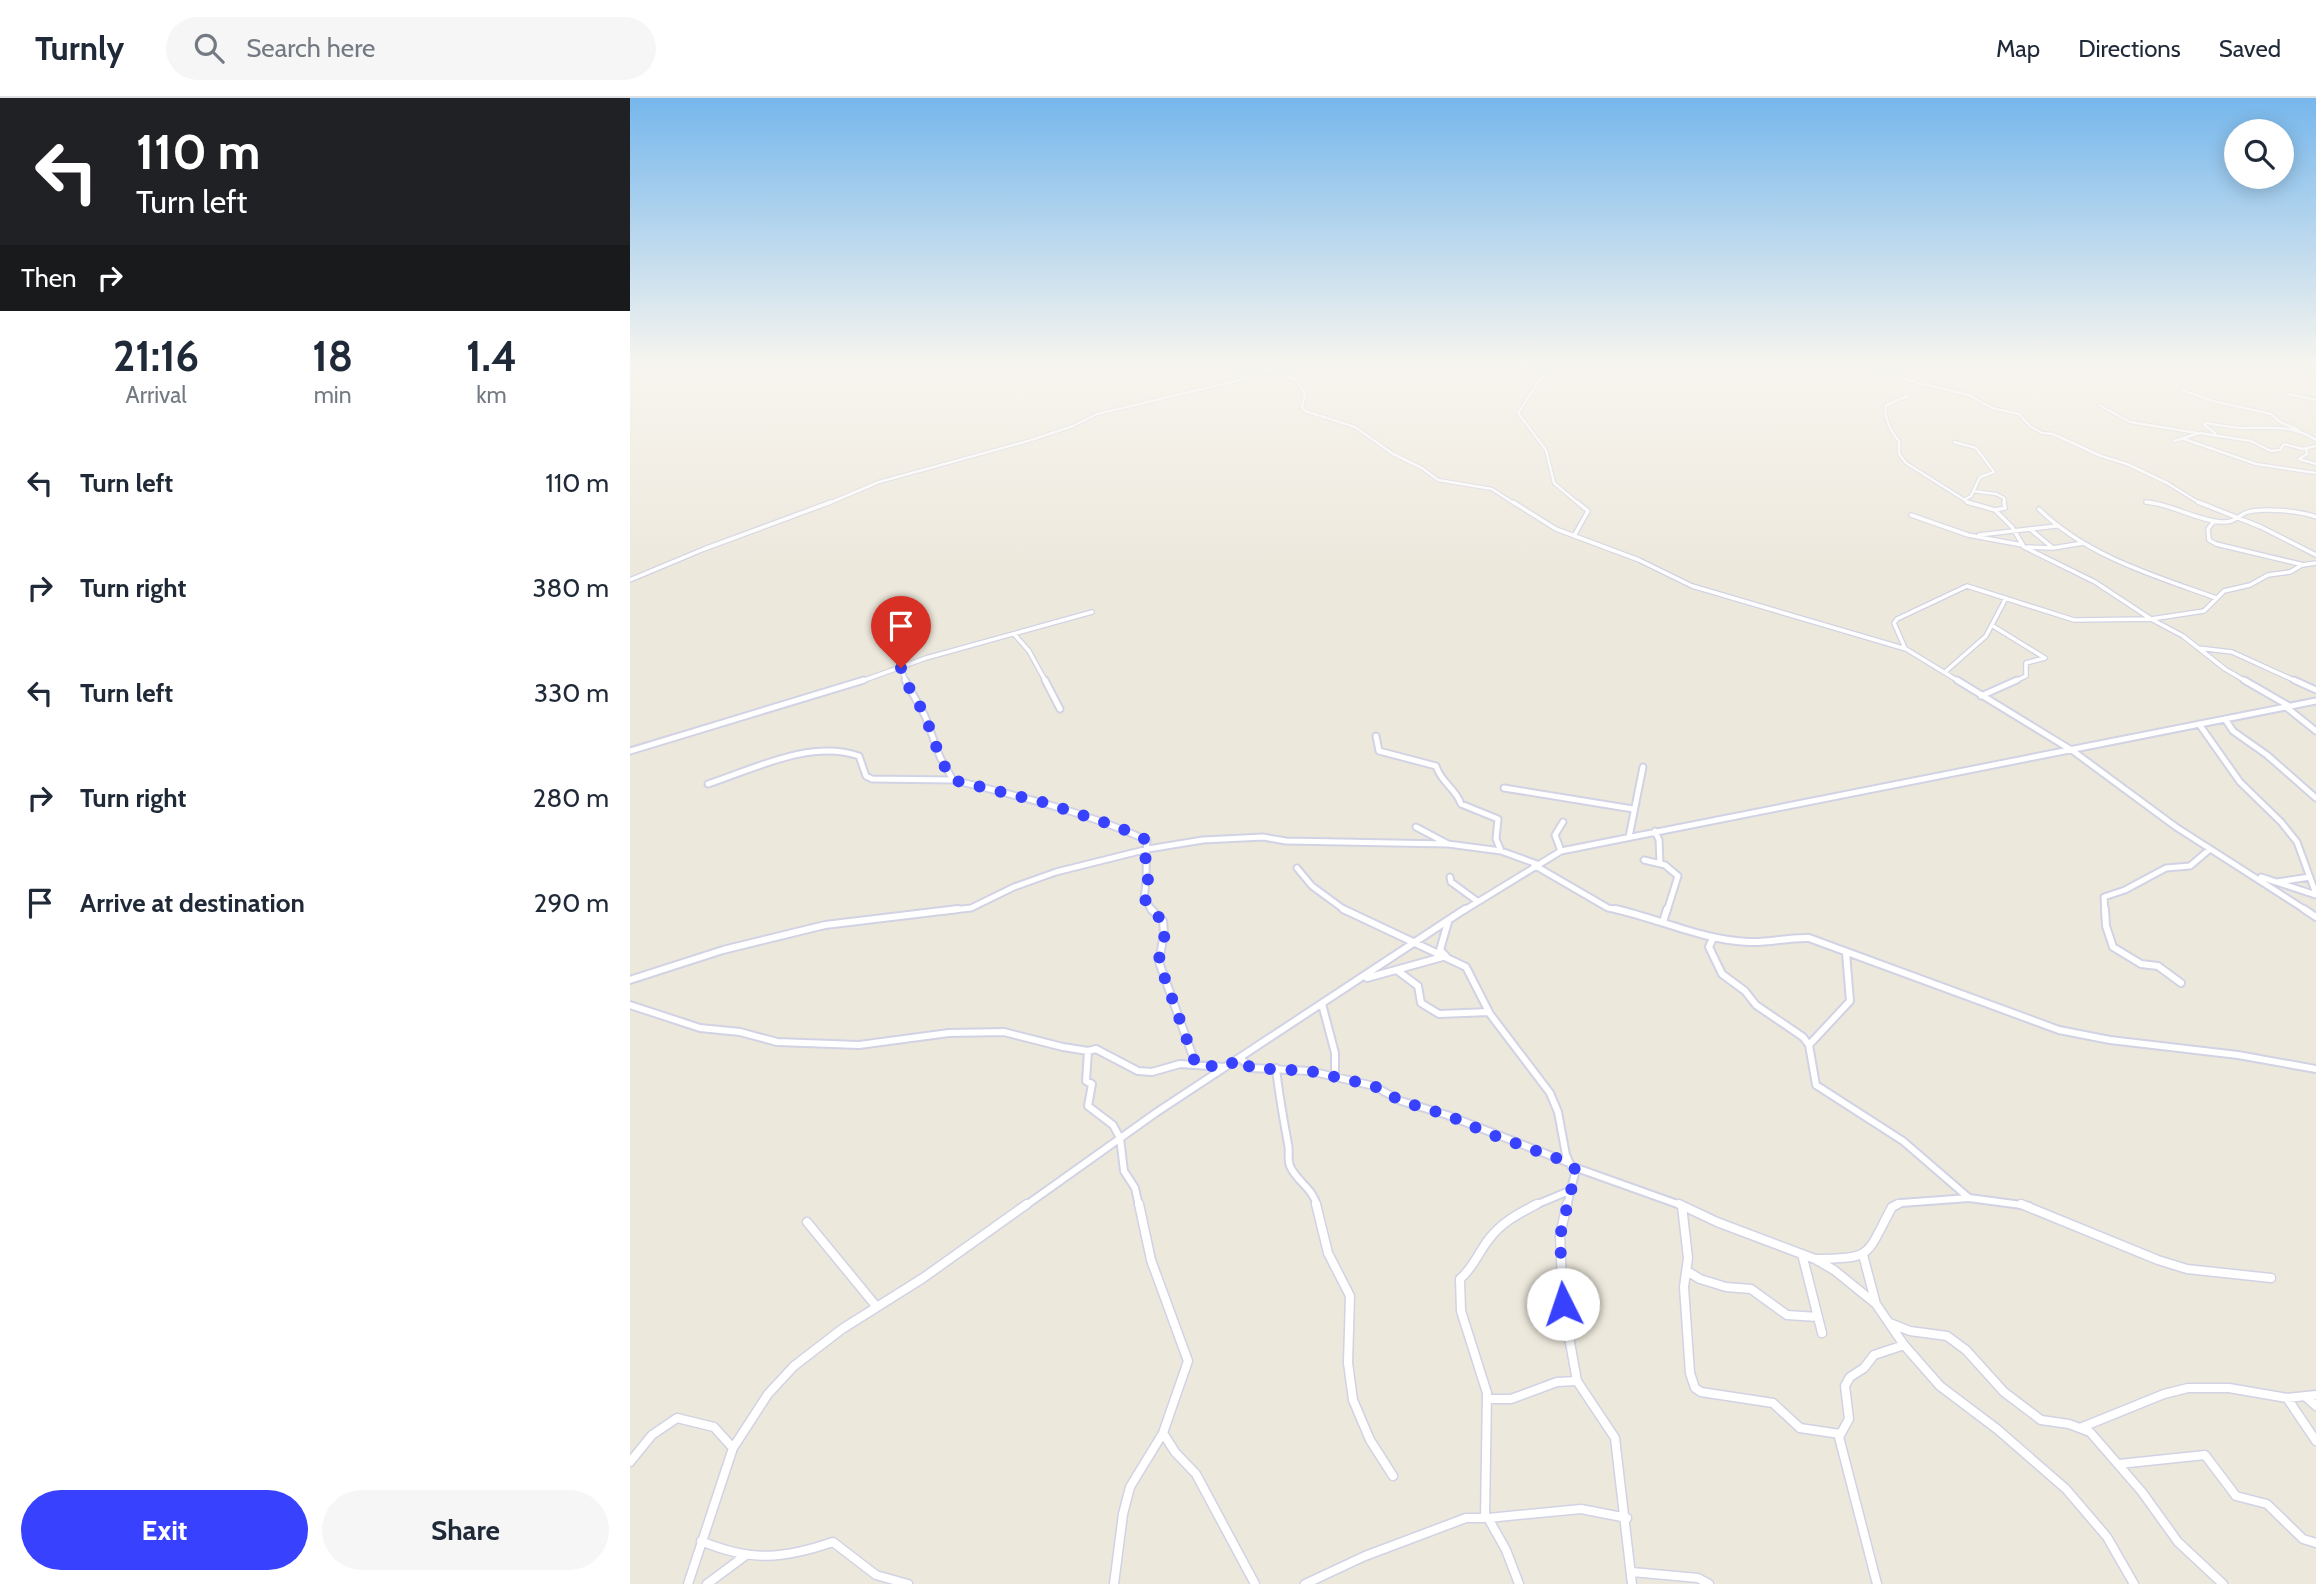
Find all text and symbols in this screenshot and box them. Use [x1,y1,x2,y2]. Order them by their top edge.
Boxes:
search box [166,17,656,80]
text: Turnly [35,28,124,68]
icon: search [190,29,228,67]
text: Search here [246,32,375,64]
text: Map [1996,34,2040,63]
text: Directions [2078,34,2181,63]
text: Saved [2219,34,2281,63]
map controls [2224,119,2294,189]
button: search [2224,119,2294,189]
text: 110 m [136,122,260,181]
icon: left [21,126,112,217]
text: Turn left [136,182,247,221]
icon: right [91,259,129,297]
text: Then [21,262,77,294]
text: 21:16 [113,330,199,382]
text: 18 [312,330,353,382]
text: 1.4 [466,330,517,382]
text: Arrival [125,381,187,409]
text: min [314,381,352,409]
text: km [476,381,507,409]
icon: left [21,464,59,502]
text: Turn left [80,467,173,499]
text: 110 m [545,467,609,499]
icon: right [21,569,59,607]
text: Turn right [80,572,186,604]
text: 380 m [532,572,609,604]
pin [871,596,931,668]
icon: arrive [882,607,920,645]
icon: left [21,674,59,712]
text: Turn left [80,677,173,709]
text: 330 m [534,677,609,709]
icon: right [21,779,59,817]
text: Turn right [80,782,186,814]
text: 280 m [533,782,609,814]
icon: arrive [21,884,59,922]
text: Arrive at destination [80,887,305,919]
text: 290 m [534,887,609,919]
position arrow [1526,1267,1600,1341]
button: Exit [21,1490,308,1570]
button: Share [322,1490,609,1570]

